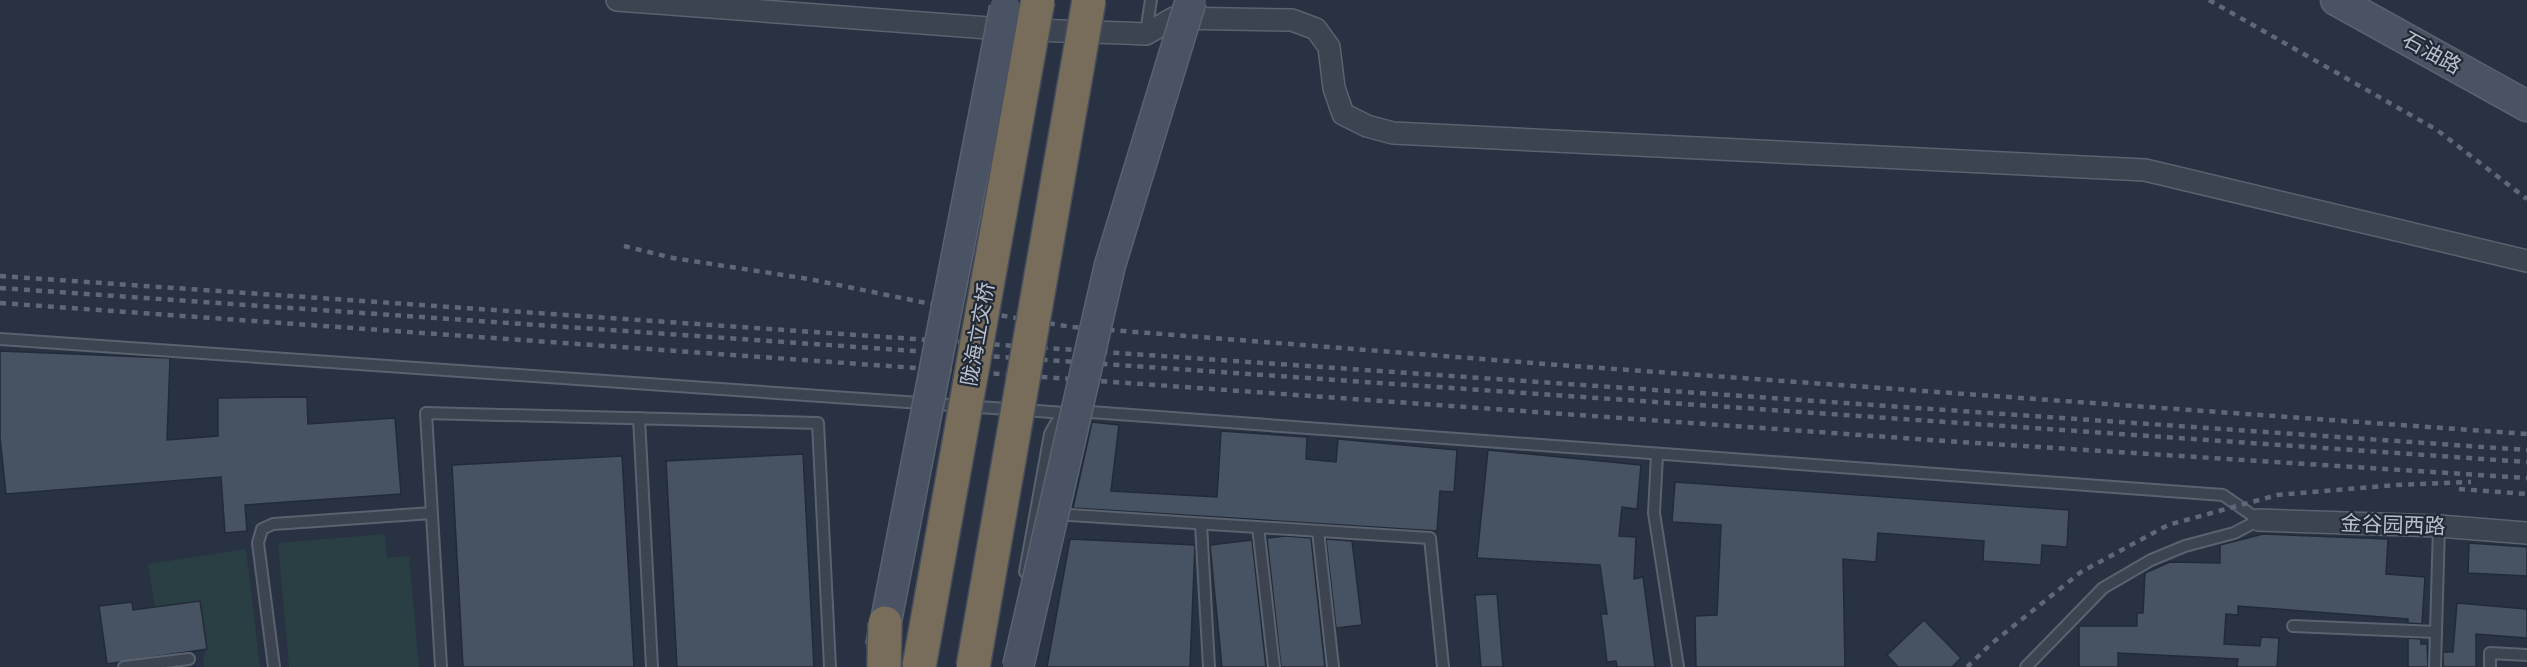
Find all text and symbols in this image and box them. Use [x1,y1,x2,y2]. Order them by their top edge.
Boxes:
street label: 石油路 [2399,26,2466,79]
street label: 陇海立交桥 [956,280,999,388]
street label: 金谷园西路 [2340,510,2446,539]

